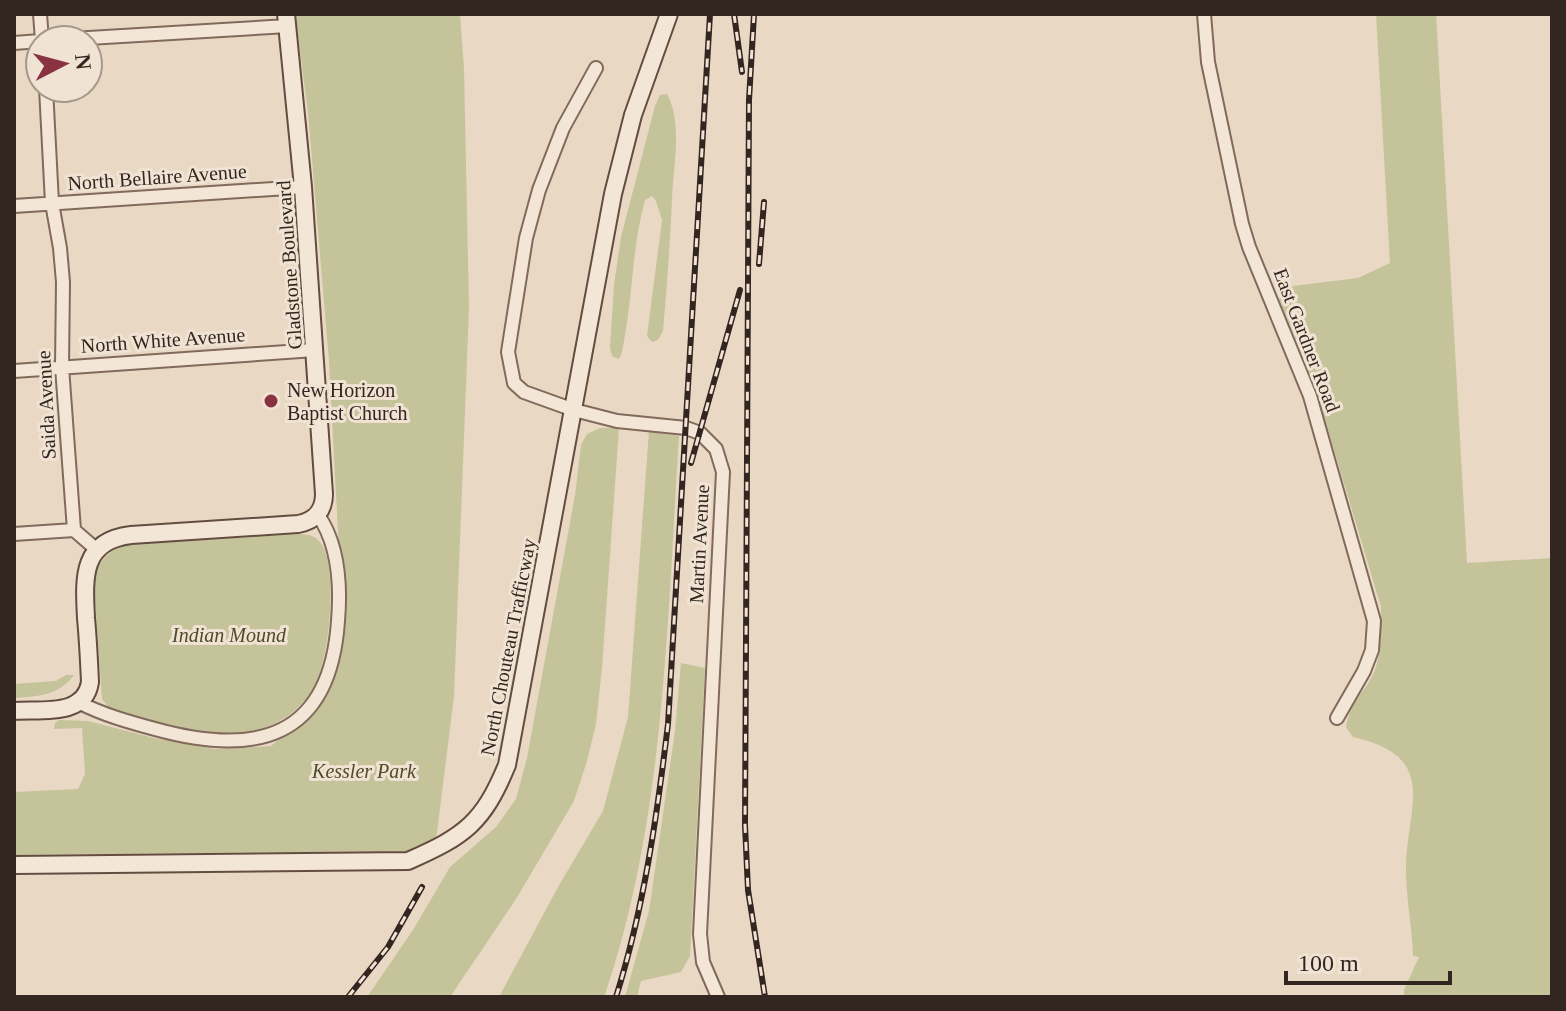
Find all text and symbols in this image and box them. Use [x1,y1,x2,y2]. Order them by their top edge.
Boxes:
north arrow [24,24,104,104]
text: N [70,53,97,71]
street label: North Bellaire Avenue [67,160,247,194]
street label: Gladstone Boulevard [272,180,306,350]
street label: East Gardner Road [1269,265,1345,415]
street label: North White Avenue [80,323,246,357]
street label: Saida Avenue [32,350,60,460]
place label: New Horizon Baptist Church [287,379,408,425]
marker: New Horizon Baptist Church [262,392,280,410]
street label: Martin Avenue [685,484,713,604]
street label: North Chouteau Trafficway [476,537,541,758]
park label: Indian Mound [171,624,287,646]
park label: Kessler Park [311,760,417,782]
scale bar [1286,935,1450,985]
text: 100 m [1298,950,1359,976]

